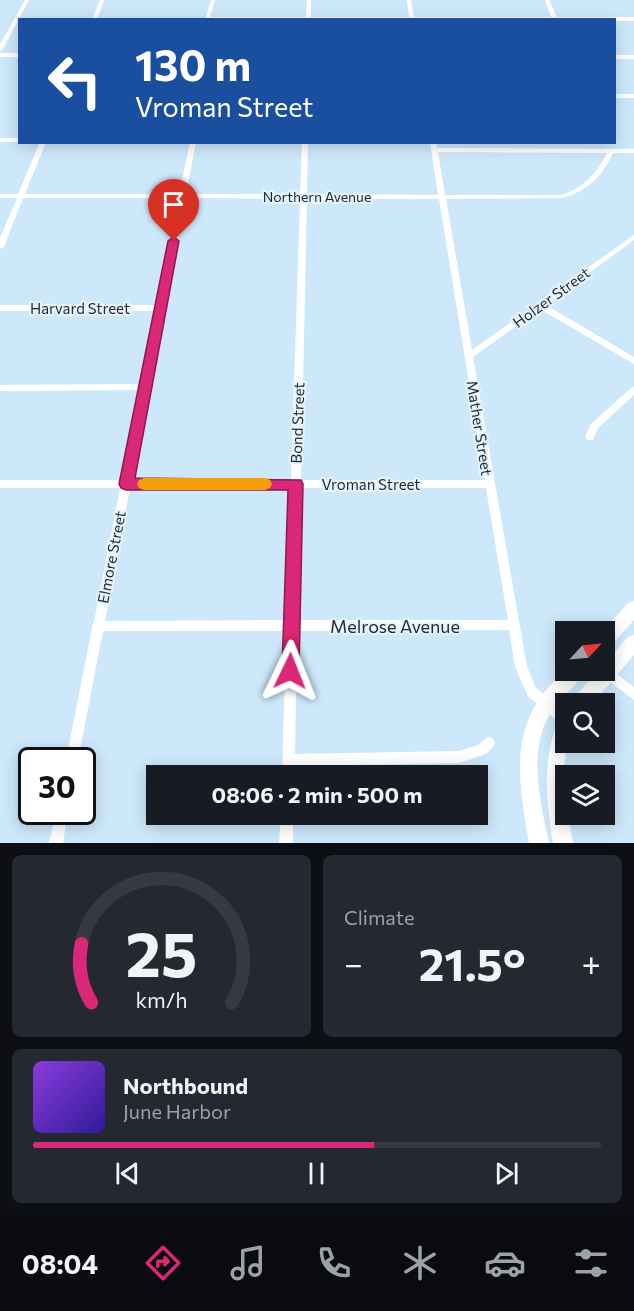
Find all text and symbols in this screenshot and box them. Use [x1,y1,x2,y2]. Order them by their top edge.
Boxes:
text: 130 m [135,38,251,90]
icon: left [36,42,114,120]
text: Vroman Street [135,90,313,123]
pin [148,179,199,241]
icon: arrive [157,188,190,221]
street label: Northern Avenue [263,188,371,205]
street label: Holzer Street [509,263,593,331]
street label: Harvard Street [30,299,130,317]
street label: Mather Street [464,379,496,477]
street label: Bond Street [287,382,307,464]
street label: Vroman Street [321,475,421,493]
street label: Elmore Street [93,509,129,605]
street label: Melrose Avenue [330,615,460,637]
north arrow [555,621,615,681]
map controls [555,621,615,825]
position arrow [258,639,322,703]
button: search [555,693,615,753]
speed limit sign: 30 [18,747,96,825]
button: layers [555,765,615,825]
text: 08:06 · 2 min · 500 m [212,781,422,808]
text: Climate [344,905,414,929]
text: 25 [126,914,197,990]
text: 21.5° [419,935,526,990]
text: − [344,942,363,983]
text: + [582,942,601,983]
text: km/h [135,986,188,1012]
text: Northbound [123,1072,248,1099]
text: June Harbor [123,1099,231,1123]
icon: previous [111,1157,144,1190]
icon: pause [300,1157,333,1190]
icon: next [490,1157,523,1190]
icon: directions [142,1242,184,1284]
icon: music [227,1242,269,1284]
icon: phone [313,1242,355,1284]
icon: climate [399,1242,441,1284]
icon: car [484,1242,526,1284]
icon: filters [570,1242,612,1284]
text: 08:04 [22,1247,98,1280]

